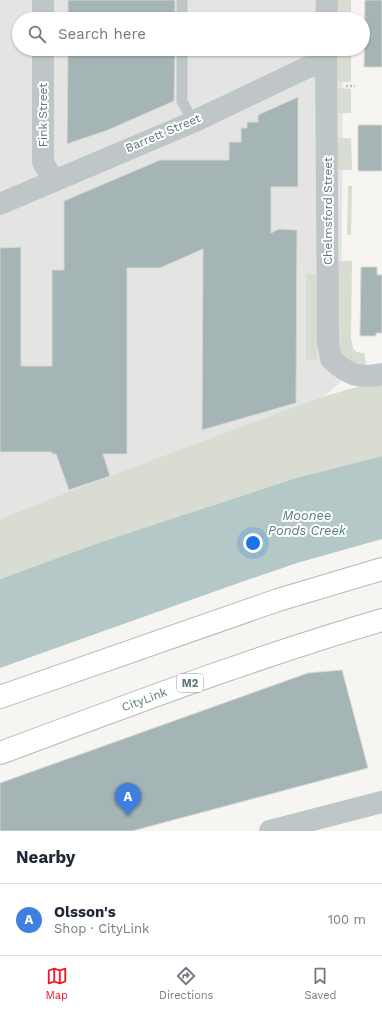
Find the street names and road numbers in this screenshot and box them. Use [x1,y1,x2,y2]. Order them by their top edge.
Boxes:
street label: Fink Street [36,83,50,147]
street label: Barrett Street [123,111,203,155]
street label: Chelmsford Street [321,157,335,265]
road number: M2 [177,674,203,692]
street label: CityLink [120,685,169,714]

